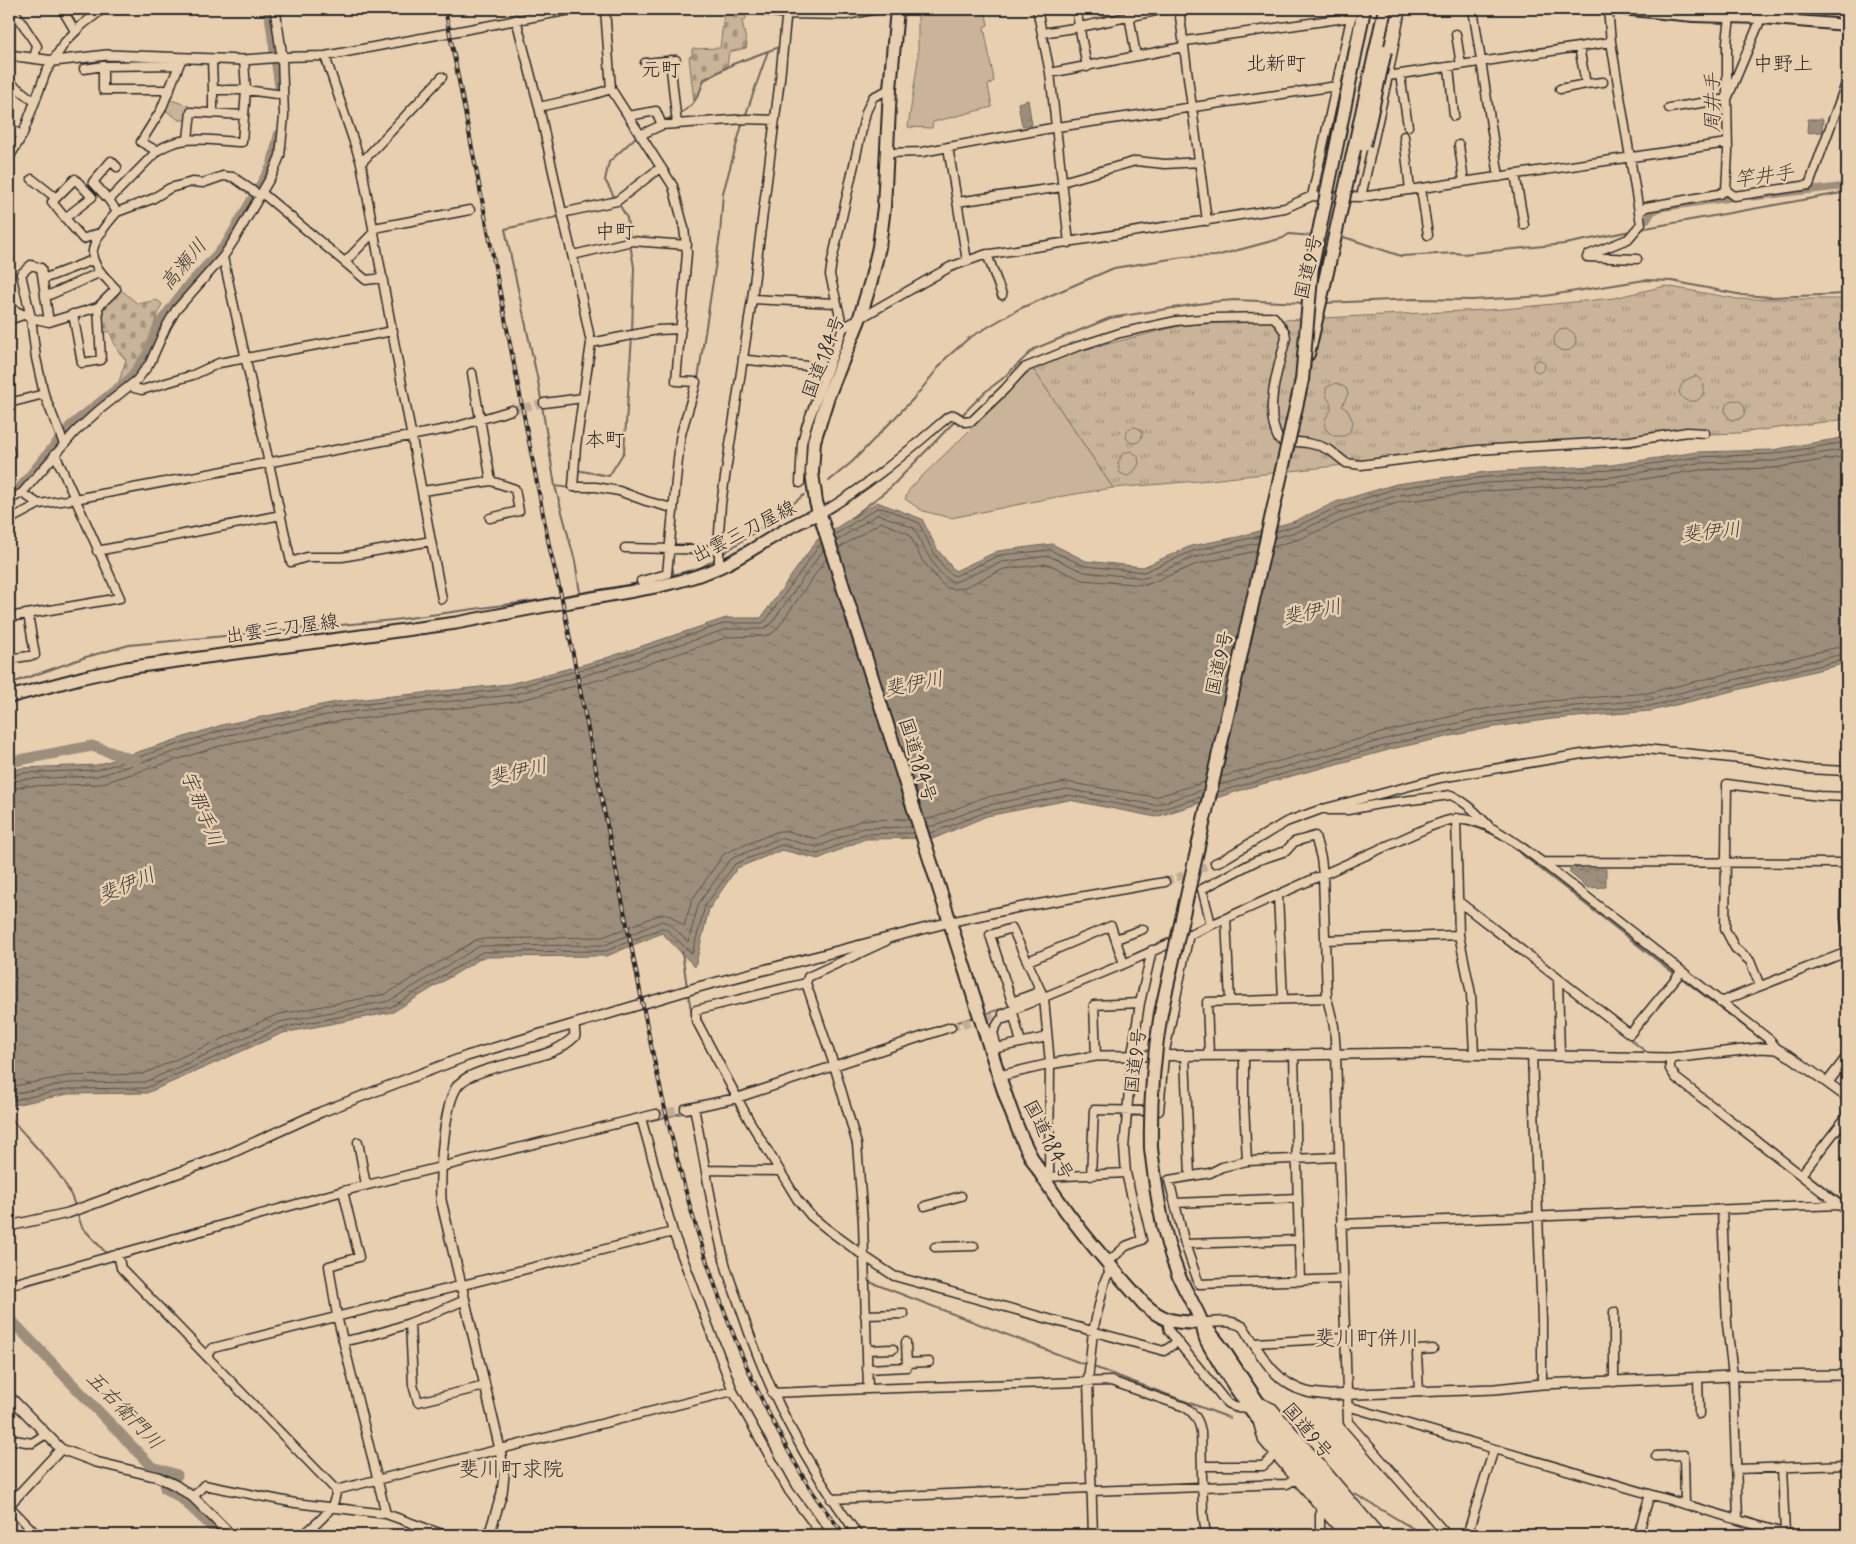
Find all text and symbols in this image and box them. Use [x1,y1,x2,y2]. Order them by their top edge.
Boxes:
district label: 北新町 [1246,51,1306,78]
district label: 中野上 [1753,51,1813,78]
district label: 元町 [641,57,681,84]
water label: 周井手 [1700,72,1727,133]
water label: 竿井手 [1732,159,1797,195]
district label: 中町 [595,219,635,246]
street label: 国道9号 [1289,232,1329,302]
water label: 高瀬川 [154,233,214,297]
street label: 国道184号 [797,312,851,402]
district label: 本町 [585,427,625,454]
street label: 出雲三刀屋線 [688,495,800,569]
water label: 斐伊川 [1680,516,1742,550]
water label: 斐伊川 [1280,594,1344,632]
street label: 出雲三刀屋線 [224,609,340,649]
street label: 国道9号 [1200,628,1240,698]
water label: 斐伊川 [882,666,946,704]
street label: 国道184号 [892,715,942,805]
water label: 斐伊川 [486,753,550,793]
water label: 宇那手川 [173,767,229,851]
water label: 斐伊川 [94,862,160,910]
street label: 国道9号 [1120,1027,1152,1095]
street label: 国道184号 [1017,1096,1079,1184]
district label: 斐川町併川 [1315,1325,1420,1353]
water label: 五右衛門川 [80,1366,168,1456]
street label: 国道9号 [1276,1398,1338,1464]
district label: 斐川町求院 [459,1456,564,1484]

